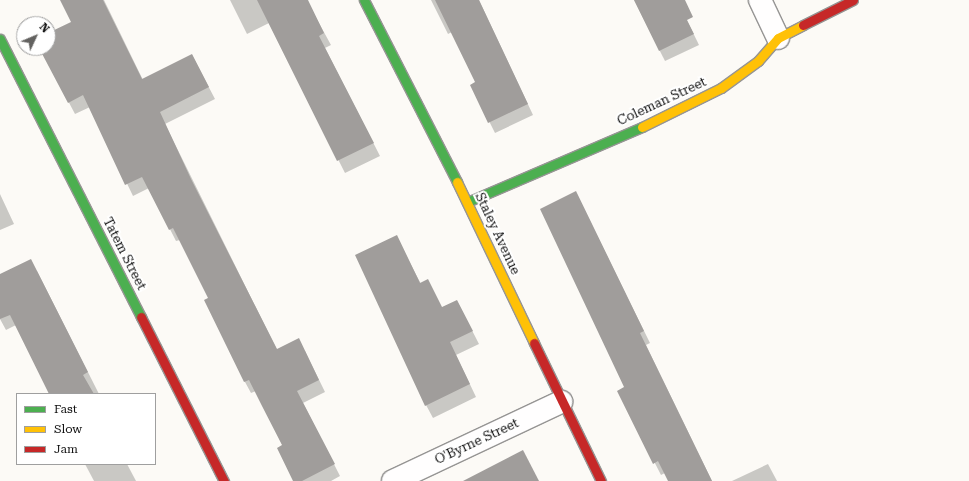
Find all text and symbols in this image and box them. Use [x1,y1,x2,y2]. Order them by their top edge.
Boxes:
north arrow [16,16,56,56]
text: N [37,20,52,36]
street label: Coleman Street [615,75,709,129]
street label: Staley Avenue [471,191,523,277]
street label: Tatem Street [99,215,149,293]
legend [16,393,156,465]
text: Fast [54,402,77,416]
street label: O'Byrne Street [433,416,521,468]
text: Slow [54,422,82,436]
text: Jam [54,442,78,456]

